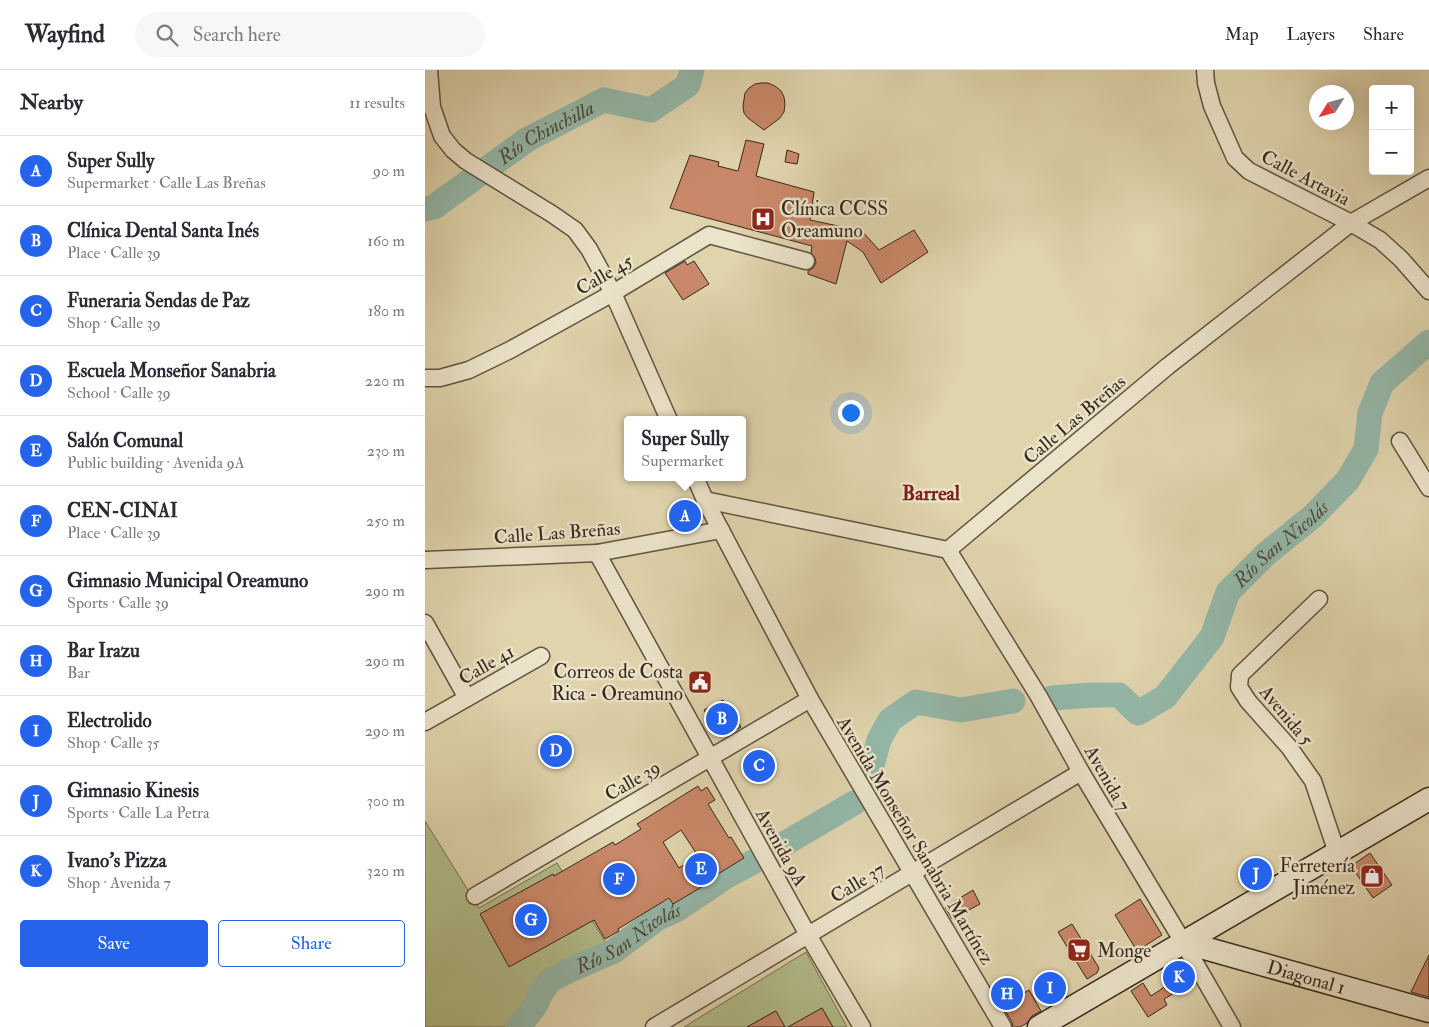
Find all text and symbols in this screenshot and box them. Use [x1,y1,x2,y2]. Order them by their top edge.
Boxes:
search box [135,12,485,57]
text: Wayfind [25,19,105,50]
icon: search [153,21,181,49]
text: Search here [193,23,281,47]
text: Map [1225,23,1259,46]
text: Layers [1287,23,1335,46]
text: Share [1363,23,1404,46]
north arrow [1309,85,1354,130]
map controls [1369,85,1414,175]
button: + [1369,85,1414,130]
text: Nearby [20,89,83,116]
text: 11 results [349,93,405,113]
water label: Río Chinchilla [492,95,599,171]
button: − [1369,130,1414,175]
street label: Calle Artavia [1257,144,1354,211]
text: Super Sully [67,149,154,173]
text: A [31,161,41,181]
text: 90 m [373,161,405,181]
text: Supermarket · Calle Las Breñas [67,173,266,193]
place label: Clínica CCSS Oreamuno [781,197,888,243]
hospital icon: Clínica CCSS Oreamuno [750,206,776,232]
text: Clínica Dental Santa Inés [67,219,259,243]
text: B [31,231,41,251]
text: 160 m [367,231,405,251]
text: Place · Calle 39 [67,243,161,263]
street label: Calle 45 [572,249,638,301]
text: Funeraria Sendas de Paz [67,289,250,313]
text: C [30,301,42,321]
text: 180 m [368,301,405,321]
text: Shop · Calle 39 [67,313,161,333]
text: Escuela Monseñor Sanabria [67,359,276,383]
street label: Calle Las Breñas [1018,370,1131,470]
text: D [29,371,43,391]
text: 220 m [365,371,405,391]
text: School · Calle 39 [67,383,171,403]
your location [838,400,864,426]
popup [624,416,746,481]
text: Super Sully [641,427,729,451]
text: Salón Comunal [67,429,183,453]
text: E [30,441,42,461]
text: 230 m [367,441,405,461]
text: Supermarket [641,451,723,471]
text: Public building · Avenida 9A [67,453,245,473]
district label: Barreal [902,481,961,506]
water label: Río San Nicolás [1227,495,1334,594]
pin: A [669,497,701,535]
text: CEN-CINAI [67,499,178,523]
text: F [31,511,41,531]
text: 250 m [366,511,405,531]
street label: Calle Las Breñas [493,517,621,549]
text: Place · Calle 39 [67,523,161,543]
text: Gimnasio Municipal Oreamuno [67,569,308,593]
text: G [29,581,43,601]
text: 290 m [365,581,405,601]
text: Sports · Calle 39 [67,593,169,613]
text: Bar Irazu [67,639,140,663]
street label: Calle 41 [454,639,519,690]
text: H [29,651,43,671]
text: 290 m [365,651,405,671]
place label: Correos de Costa Rica - Oreamuno [551,660,683,706]
text: Bar [67,663,90,683]
public building icon: Correos de Costa Rica - Oreamuno [687,669,713,695]
street label: Avenida 5 [1253,680,1319,751]
pin: B [706,700,738,738]
text: Electrolido [67,709,152,733]
street label: Avenida Monseñor Sanabria Martínez [831,711,999,969]
text: I [33,721,39,741]
text: 290 m [365,721,405,741]
pin: D [540,732,572,770]
text: Shop · Calle 35 [67,733,160,753]
street label: Avenida 7 [1078,740,1136,816]
pin: C [743,747,775,785]
street label: Calle 39 [600,755,665,806]
text: Gimnasio Kinesis [67,779,199,803]
text: J [33,791,39,811]
text: 300 m [367,791,405,811]
text: Sports · Calle La Petra [67,803,210,823]
street label: Avenida 9A [749,803,812,891]
text: Ivano's Pizza [67,849,167,873]
pin: E [685,850,717,888]
place label: Ferretería Jiménez [1280,854,1355,900]
pin: J [1240,855,1272,893]
street label: Calle 37 [826,857,889,908]
pin: F [603,860,635,898]
text: K [30,861,42,881]
text: 320 m [367,861,405,881]
shop icon: Ferretería Jiménez [1359,863,1385,889]
text: Shop · Avenida 7 [67,873,171,893]
water label: Río San Nicolás [571,897,685,980]
pin: G [515,901,547,939]
button: Save [20,920,208,967]
button: Share [218,920,405,967]
supermarket icon: Monge [1066,937,1092,963]
place label: Monge [1097,939,1151,963]
street label: Diagonal 1 [1264,955,1348,1000]
pin: K [1163,958,1195,996]
pin: I [1034,969,1066,1007]
pin: H [991,975,1023,1013]

